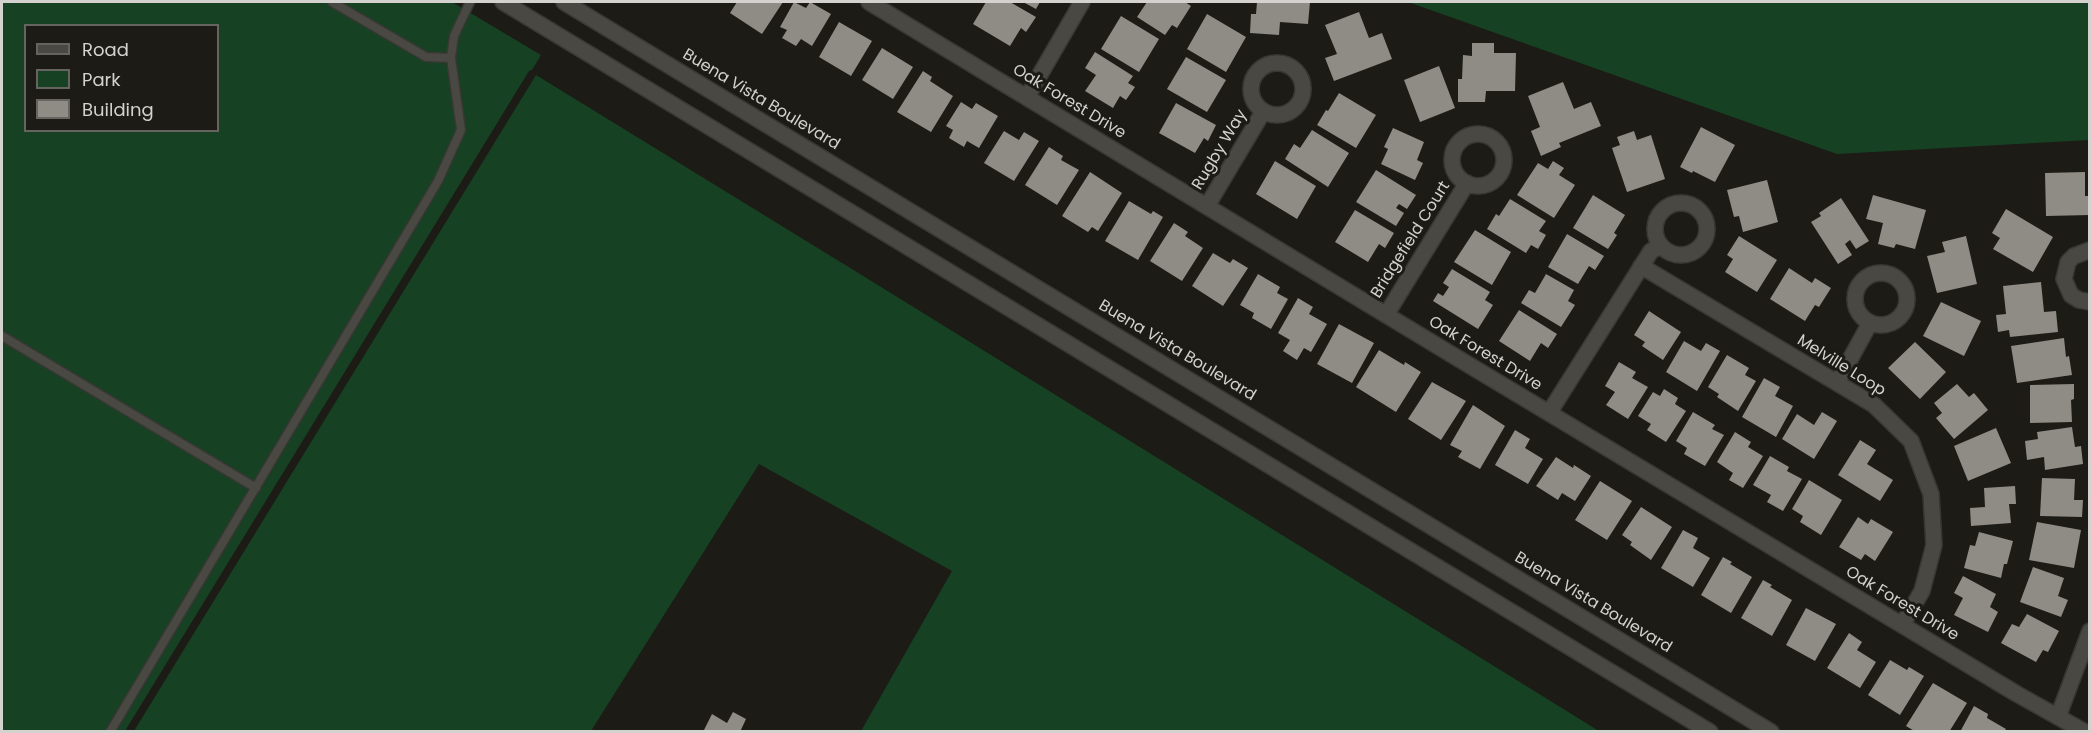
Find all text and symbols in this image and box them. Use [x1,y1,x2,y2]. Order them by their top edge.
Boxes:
legend [24,24,219,132]
text: Road [82,37,129,62]
street label: Buena Vista Boulevard [679,45,843,155]
street label: Oak Forest Drive [1009,61,1129,143]
text: Park [82,67,121,92]
text: Building [82,97,154,122]
street label: Rugby Way [1189,106,1251,194]
street label: Bridgefield Court [1367,178,1455,302]
street label: Buena Vista Boulevard [1095,296,1259,406]
street label: Oak Forest Drive [1425,313,1545,395]
street label: Melville Loop [1793,331,1889,401]
street label: Buena Vista Boulevard [1511,548,1675,658]
street label: Oak Forest Drive [1842,563,1962,645]

